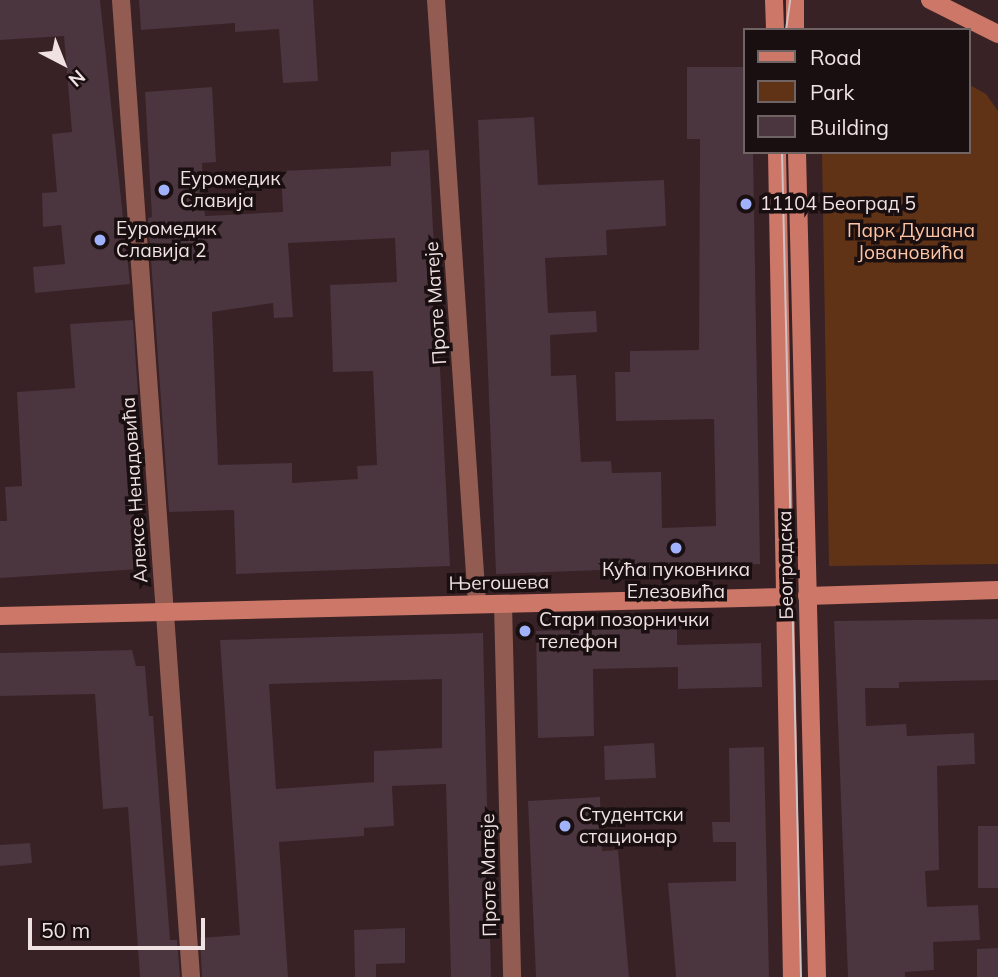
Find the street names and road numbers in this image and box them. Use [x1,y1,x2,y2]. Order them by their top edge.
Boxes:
street label: Проте Матеје [420,241,452,365]
street label: Алексе Ненадовића [117,396,153,584]
street label: Београдска [774,510,798,620]
street label: Његошева [448,571,550,595]
street label: Проте Матеје [477,813,501,937]

